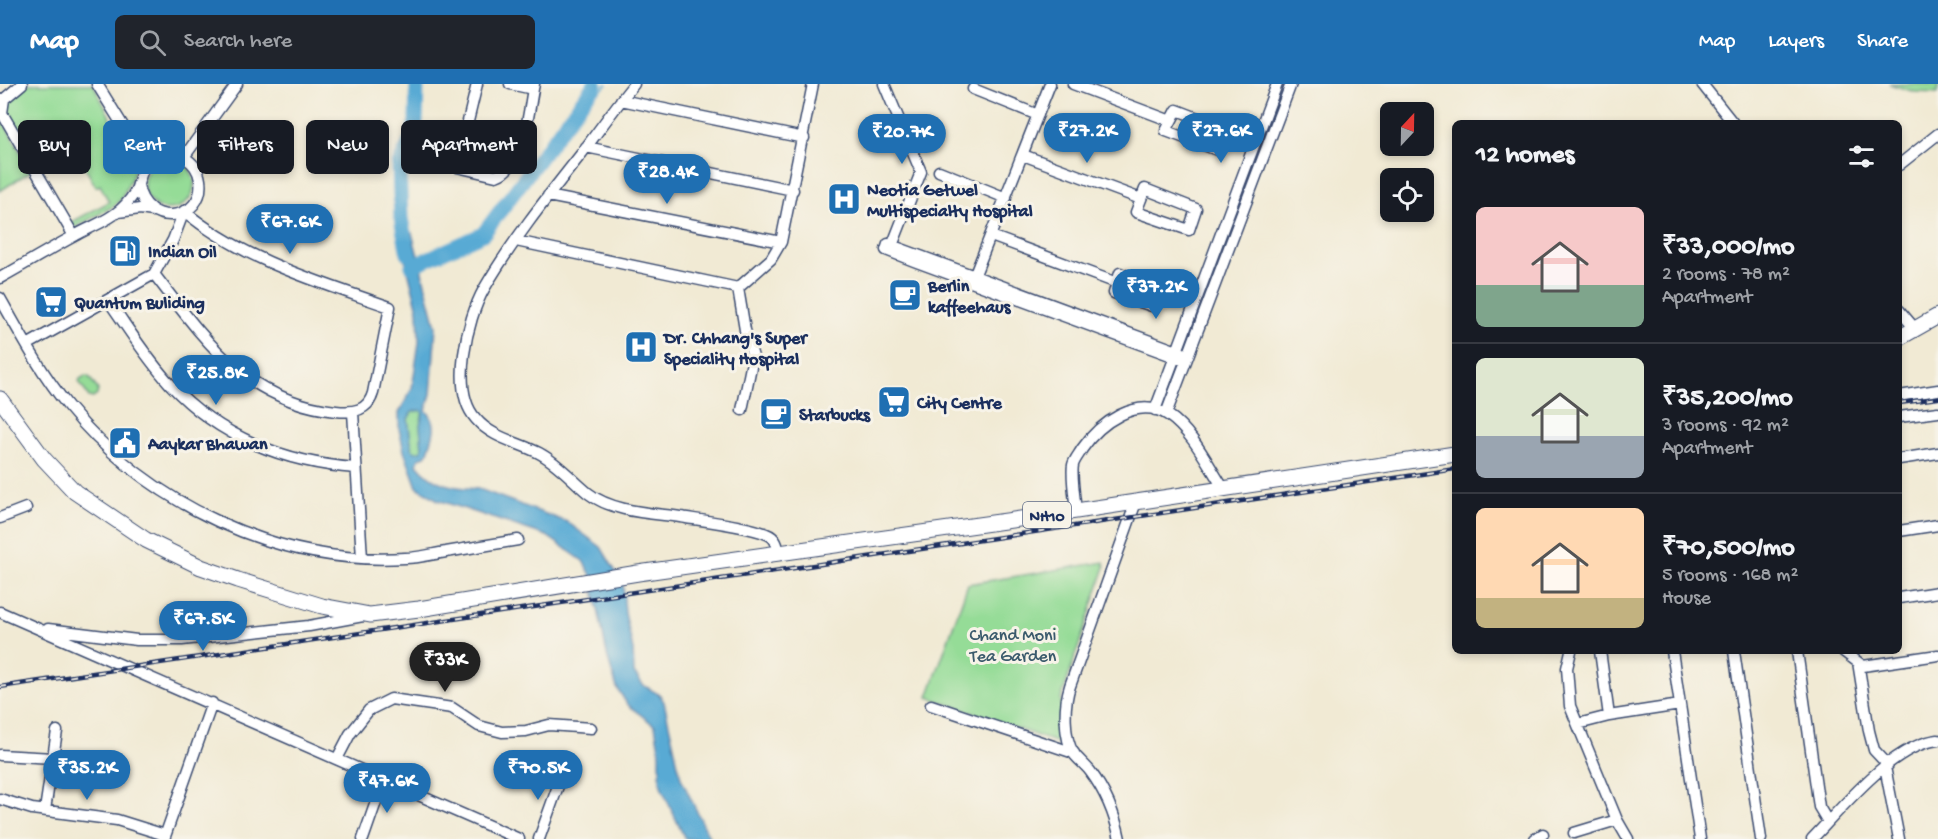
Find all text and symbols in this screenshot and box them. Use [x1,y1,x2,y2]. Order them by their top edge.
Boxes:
search box [115,15,535,69]
text: Map [30,26,79,59]
icon: search [136,26,169,59]
text: Search here [184,29,292,55]
text: Map [1699,30,1735,55]
text: Layers [1768,30,1824,55]
text: Share [1857,30,1908,55]
north arrow [1380,102,1434,156]
map controls [1380,102,1434,222]
pin: ₹27.2K [1038,113,1136,164]
pin: ₹27.6K [1172,113,1270,164]
pin: ₹20.7K [853,114,951,165]
chip: Buy [18,120,91,174]
chip: Rent [103,120,185,174]
chip: Filters [197,120,294,174]
chip: New [306,120,389,174]
chip: Apartment [401,120,537,174]
text: ₹27.2K [1058,121,1116,144]
text: ₹27.6K [1191,121,1251,144]
text: ₹20.7K [872,122,932,145]
icon: filters [1845,140,1878,173]
text: 12 homes [1476,141,1574,172]
pin: ₹28.4K [618,154,716,205]
text: ₹28.4K [638,162,696,185]
button: locate [1380,168,1434,222]
hospital icon: Neotia Getwel Multispecialty Hospital [826,181,862,217]
place label: Neotia Getwel Multispecialty Hospital [867,181,1033,223]
pin: ₹67.6K [241,204,339,255]
text: ₹67.6K [260,212,320,235]
icon: home [1524,231,1596,303]
fuel station icon: Indian Oil [107,233,143,269]
text: ₹33,000/mo [1662,233,1795,264]
place label: Indian Oil [148,243,217,264]
text: 2 rooms · 78 m² [1662,264,1790,287]
pin: ₹37.2K [1107,269,1205,320]
cafe icon: Berlin kaffeehaus [887,277,923,313]
place label: Berlin kaffeehaus [927,277,1012,319]
text: ₹37.2K [1126,277,1186,300]
supermarket icon: Quantum Buliding [33,284,69,320]
text: Apartment [1662,287,1752,310]
place label: Quantum Buliding [74,294,205,315]
hospital icon: Dr. Chhang's Super Speciality Hospital [623,329,659,365]
place label: Dr. Chhang's Super Speciality Hospital [662,329,809,371]
pin: ₹25.8K [167,355,265,406]
text: ₹25.8K [186,363,246,386]
icon: home [1524,382,1596,454]
supermarket icon: City Centre [876,384,912,420]
text: ₹35,200/mo [1662,384,1793,415]
place label: City Centre [916,394,1002,415]
cafe icon: Starbucks [758,396,794,432]
place label: Starbucks [799,406,871,427]
text: 3 rooms · 92 m² [1662,415,1789,438]
public building icon: Aaykar Bhawan [107,425,143,461]
place label: Aaykar Bhawan [147,435,268,456]
text: Apartment [1662,438,1752,461]
road number: NH10 [1023,502,1071,528]
icon: home [1524,532,1596,604]
text: ₹70,500/mo [1662,534,1795,565]
text: 5 rooms · 168 m² [1662,565,1798,588]
text: House [1662,588,1711,611]
pin: ₹67.5K [154,601,252,652]
text: ₹67.5K [173,609,233,632]
park label: Chand Moni Tea Garden [969,626,1057,668]
pin: ₹33K [409,642,481,693]
text: ₹33K [423,650,467,673]
pin: ₹35.2K [38,750,136,801]
pin: ₹70.5K [489,750,587,801]
text: ₹35.2K [57,758,117,781]
text: ₹70.5K [507,758,569,781]
pin: ₹47.6K [338,763,436,814]
text: ₹47.6K [358,771,416,794]

